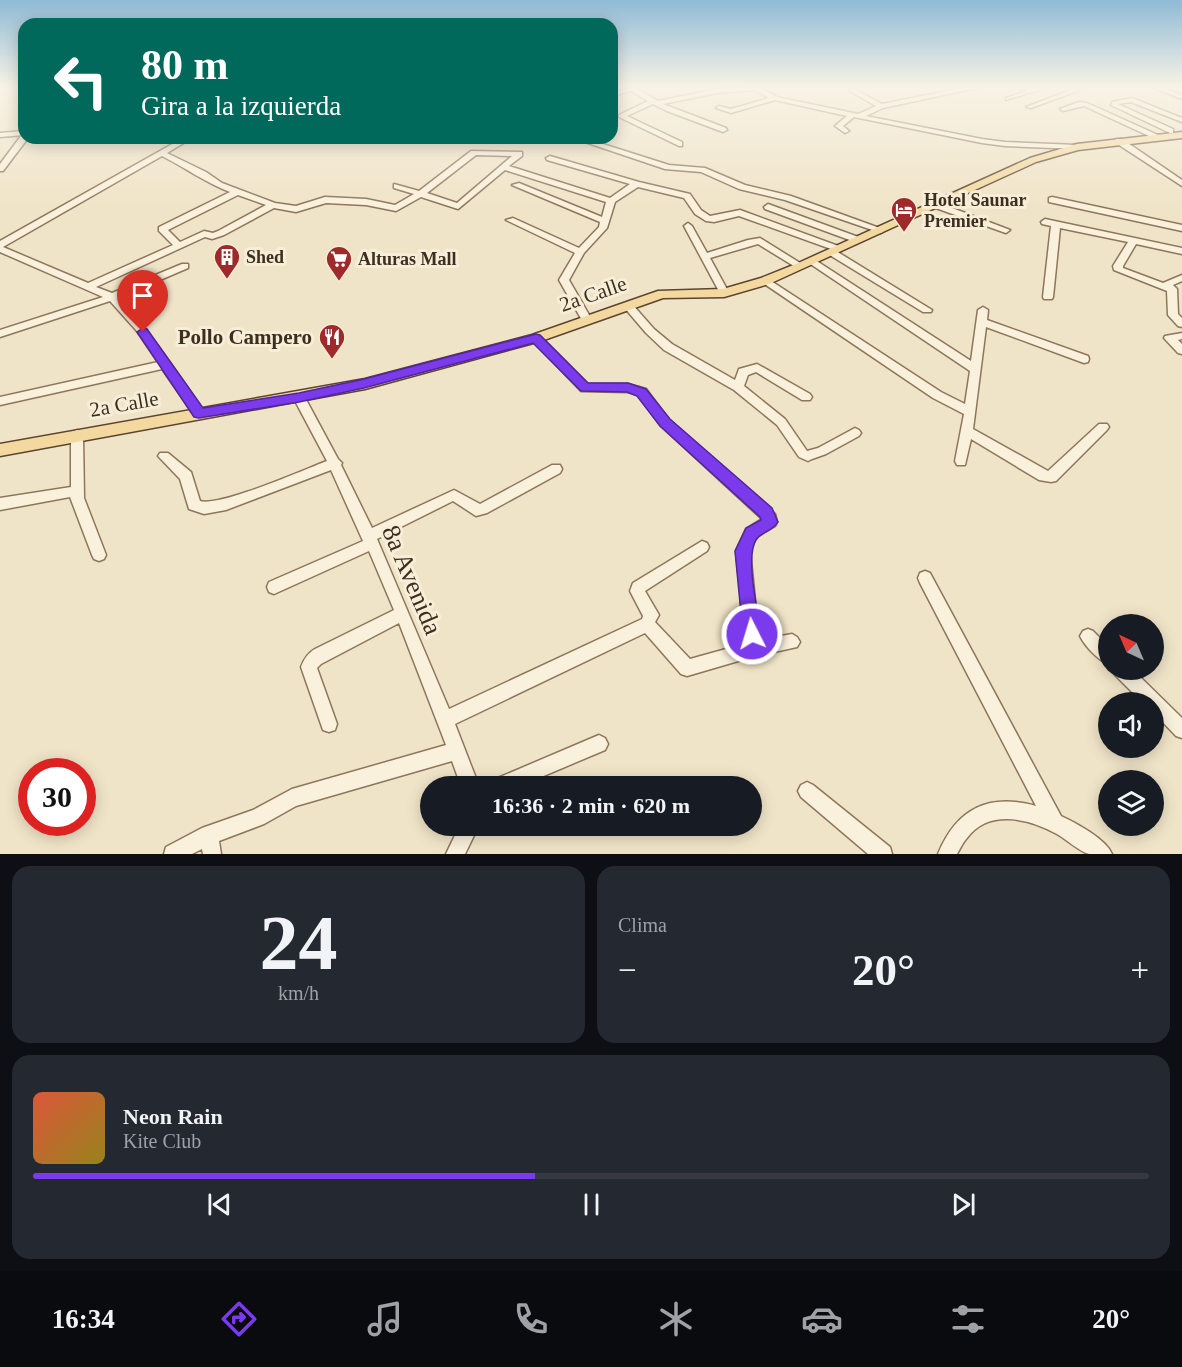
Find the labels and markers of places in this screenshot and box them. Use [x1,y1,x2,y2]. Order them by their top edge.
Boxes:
place label: Hotel Saunar Premier [924,190,1027,231]
hotel icon: Hotel Saunar Premier [889,195,919,233]
building icon: Shed [212,242,242,280]
supermarket icon: Alturas Mall [324,244,354,282]
place label: Shed [246,247,284,267]
place label: Alturas Mall [358,249,457,269]
pin [117,270,168,332]
restaurant icon: Pollo Campero [317,322,347,360]
place label: Pollo Campero [178,325,312,349]

